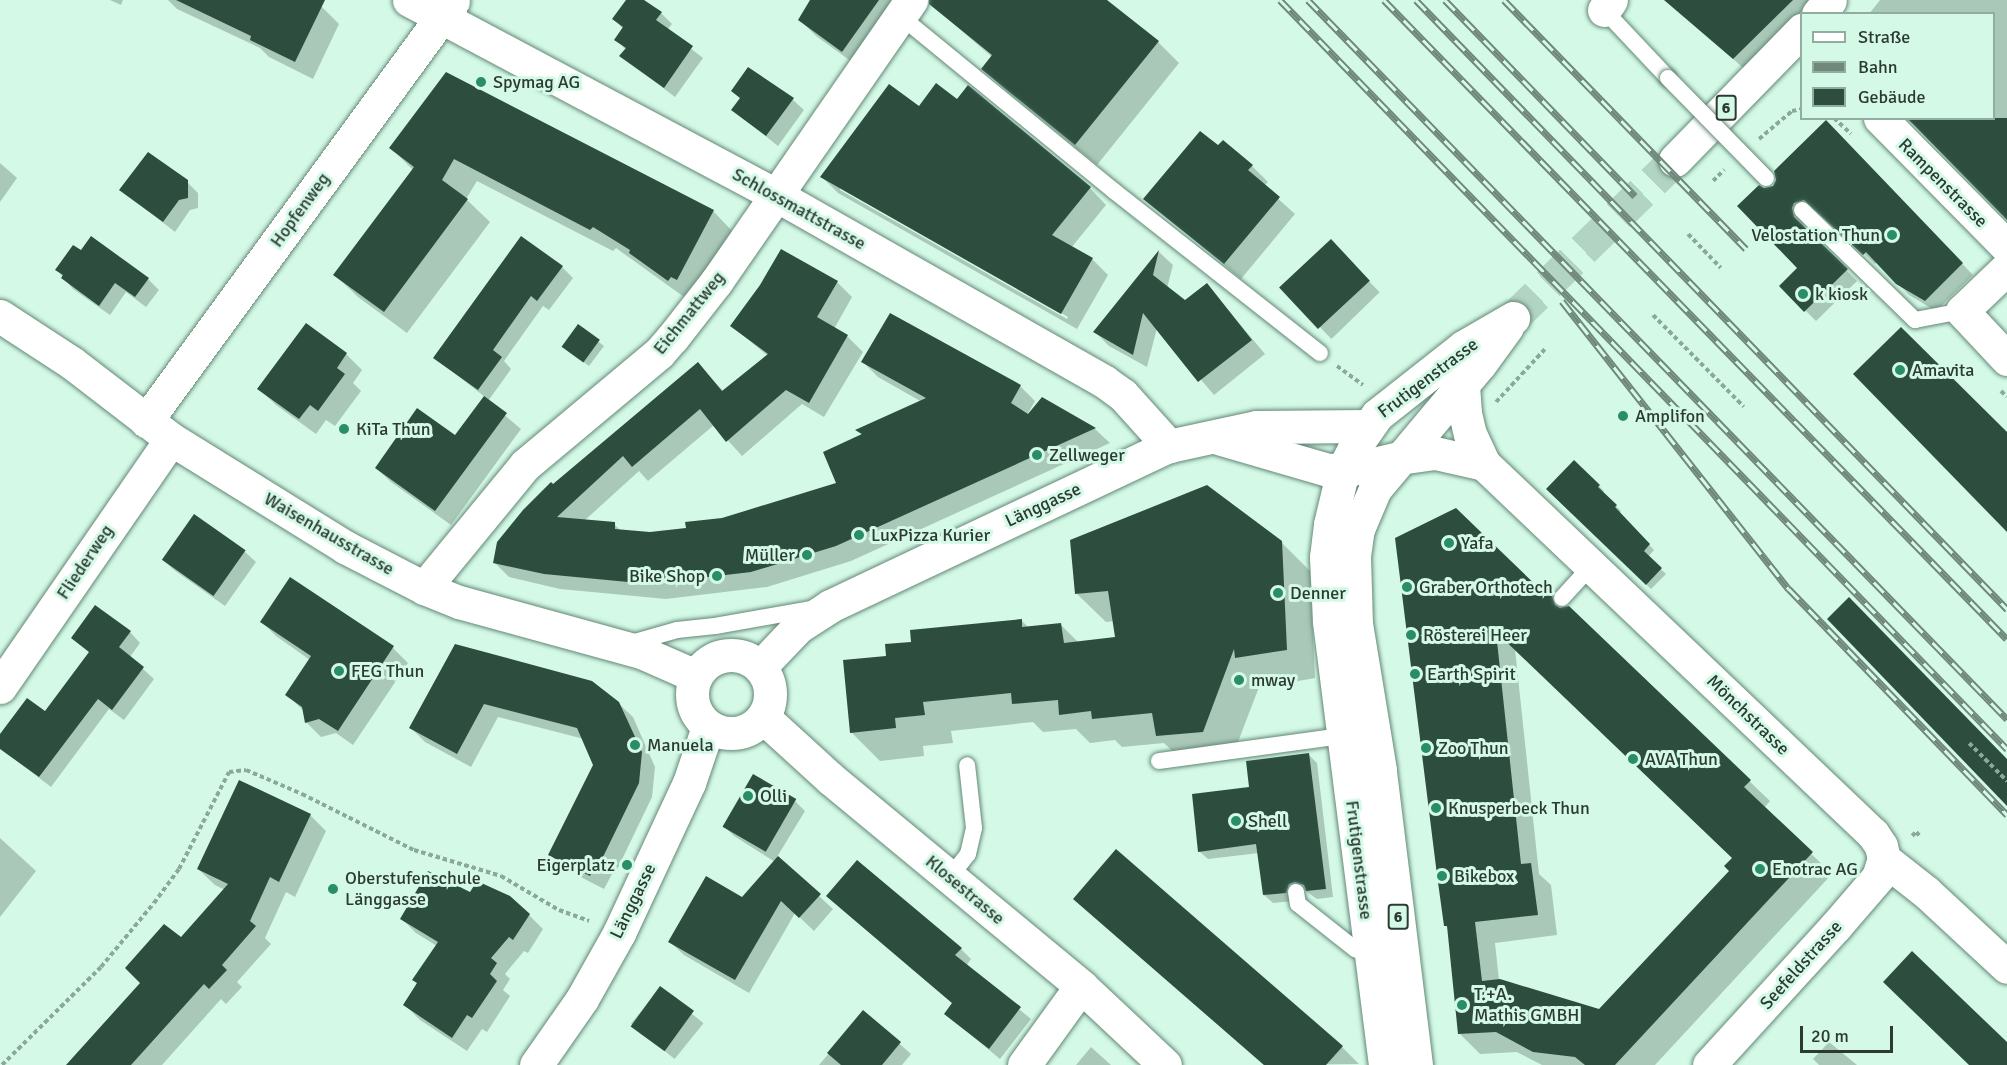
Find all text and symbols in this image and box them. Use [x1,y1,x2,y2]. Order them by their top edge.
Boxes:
legend [1800,12,1995,120]
text: Straße [1858,26,1910,48]
text: Bahn [1858,56,1898,78]
place label: Spymag AG [493,71,580,93]
marker: Spymag AG [474,75,488,89]
text: Gebäude [1858,86,1926,108]
road number: 6 [1716,95,1736,121]
street label: Rampenstrasse [1894,134,1992,232]
street label: Schlossmattstrasse [729,163,869,255]
street label: Hopfenweg [266,169,334,251]
place label: Velostation Thun [1751,224,1880,246]
marker: Velostation Thun [1885,228,1899,242]
street label: Eichmattweg [649,267,729,359]
place label: k kiosk [1815,283,1868,305]
marker: k kiosk [1796,287,1810,301]
street label: Frutigenstrasse [1374,333,1482,423]
place label: Amavita [1912,359,1974,381]
marker: Amavita [1893,363,1907,377]
place label: Amplifon [1635,405,1705,427]
marker: Amplifon [1616,409,1630,423]
place label: KiTa Thun [356,418,431,440]
marker: KiTa Thun [337,422,351,436]
place label: Zellweger [1049,444,1125,466]
marker: Zellweger [1030,448,1044,462]
street label: Länggasse [1002,478,1084,532]
street label: Waisenhausstrasse [260,488,398,580]
street label: Fliederweg [52,521,118,603]
place label: LuxPizza Kurier [871,524,990,546]
marker: LuxPizza Kurier [852,528,866,542]
place label: Yafa [1461,532,1494,554]
marker: Yafa [1442,536,1456,550]
place label: Müller [745,544,795,566]
marker: Müller [800,548,814,562]
place label: Bike Shop [629,565,705,587]
marker: Bike Shop [710,569,724,583]
place label: Graber Orthotech [1419,576,1553,598]
marker: Graber Orthotech [1400,580,1414,594]
place label: Denner [1290,582,1346,604]
marker: Denner [1271,586,1285,600]
place label: Rösterei Heer [1423,624,1527,646]
marker: Rösterei Heer [1404,628,1418,642]
place label: FEG Thun [351,660,424,682]
place label: Earth Spirit [1427,663,1516,685]
marker: FEG Thun [332,664,346,678]
marker: Earth Spirit [1408,667,1422,681]
place label: mway [1251,669,1295,691]
street label: Mönchstrasse [1702,670,1794,760]
marker: mway [1232,673,1246,687]
place label: Manuela [647,734,714,756]
place label: Zoo Thun [1438,737,1509,759]
marker: Manuela [628,738,642,752]
marker: Zoo Thun [1419,741,1433,755]
place label: AVA Thun [1645,748,1718,770]
marker: AVA Thun [1626,752,1640,766]
place label: Olli [760,785,787,807]
marker: Olli [741,789,755,803]
place label: Knusperbeck Thun [1448,797,1590,819]
street label: Frutigenstrasse [1341,799,1377,921]
marker: Knusperbeck Thun [1429,801,1443,815]
place label: Shell [1248,810,1287,832]
marker: Shell [1229,814,1243,828]
street label: Klosestrasse [921,851,1009,929]
place label: Eigerplatz [536,854,615,876]
marker: Eigerplatz [620,858,634,872]
place label: Enotrac AG [1772,858,1858,880]
street label: Länggasse [606,860,660,942]
marker: Enotrac AG [1753,862,1767,876]
place label: Bikebox [1454,865,1514,887]
place label: Oberstufenschule Länggasse [345,868,481,910]
marker: Bikebox [1435,869,1449,883]
marker: Oberstufenschule Länggasse [326,882,340,896]
road number: 6 [1388,904,1408,930]
street label: Seefeldstrasse [1755,916,1847,1014]
place label: T.+A. Mathis GMBH [1474,984,1579,1026]
marker: T.+A. Mathis GMBH [1455,998,1469,1012]
scale bar [1803,1014,1896,1052]
text: 20 m [1811,1025,1849,1047]

